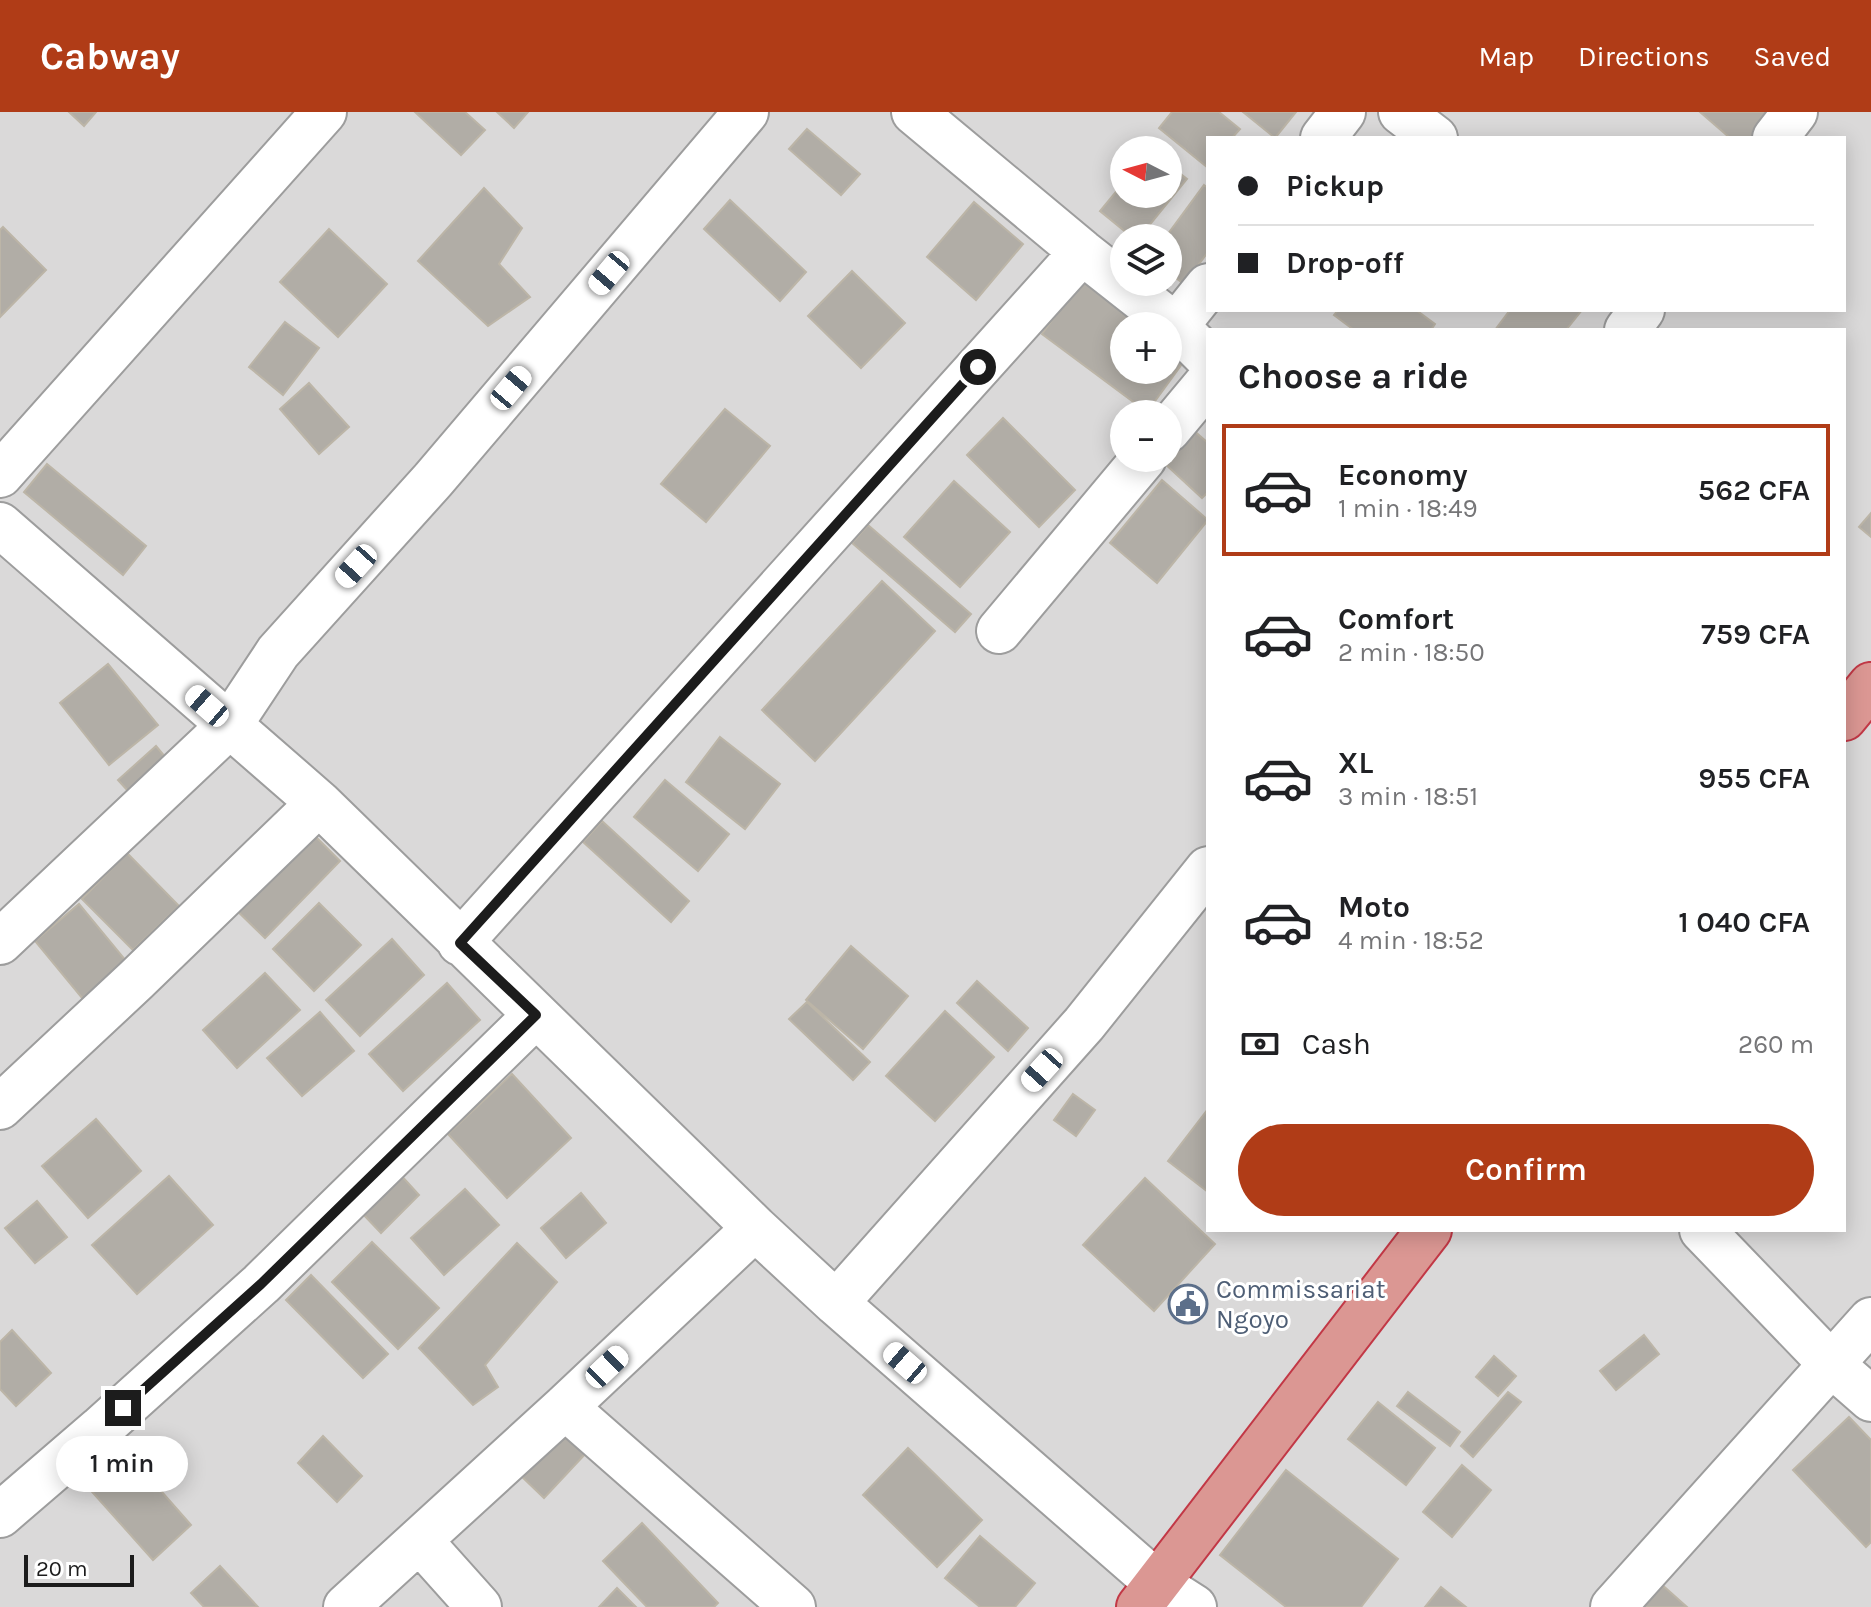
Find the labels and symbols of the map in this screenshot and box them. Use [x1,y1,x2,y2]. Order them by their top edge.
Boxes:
north arrow [1110,136,1182,208]
car [584,247,634,299]
route start [960,349,996,385]
car [486,362,536,414]
car [331,540,381,592]
car [181,681,233,731]
car [1017,1044,1067,1096]
place label: Commissariat Ngoyo [1216,1274,1386,1335]
public building icon: Commissariat Ngoyo [1167,1283,1209,1325]
car [879,1338,931,1388]
car [581,1342,633,1392]
route end [105,1390,141,1426]
callout: 1 min [57,1436,189,1492]
scale bar [24,1551,134,1587]

